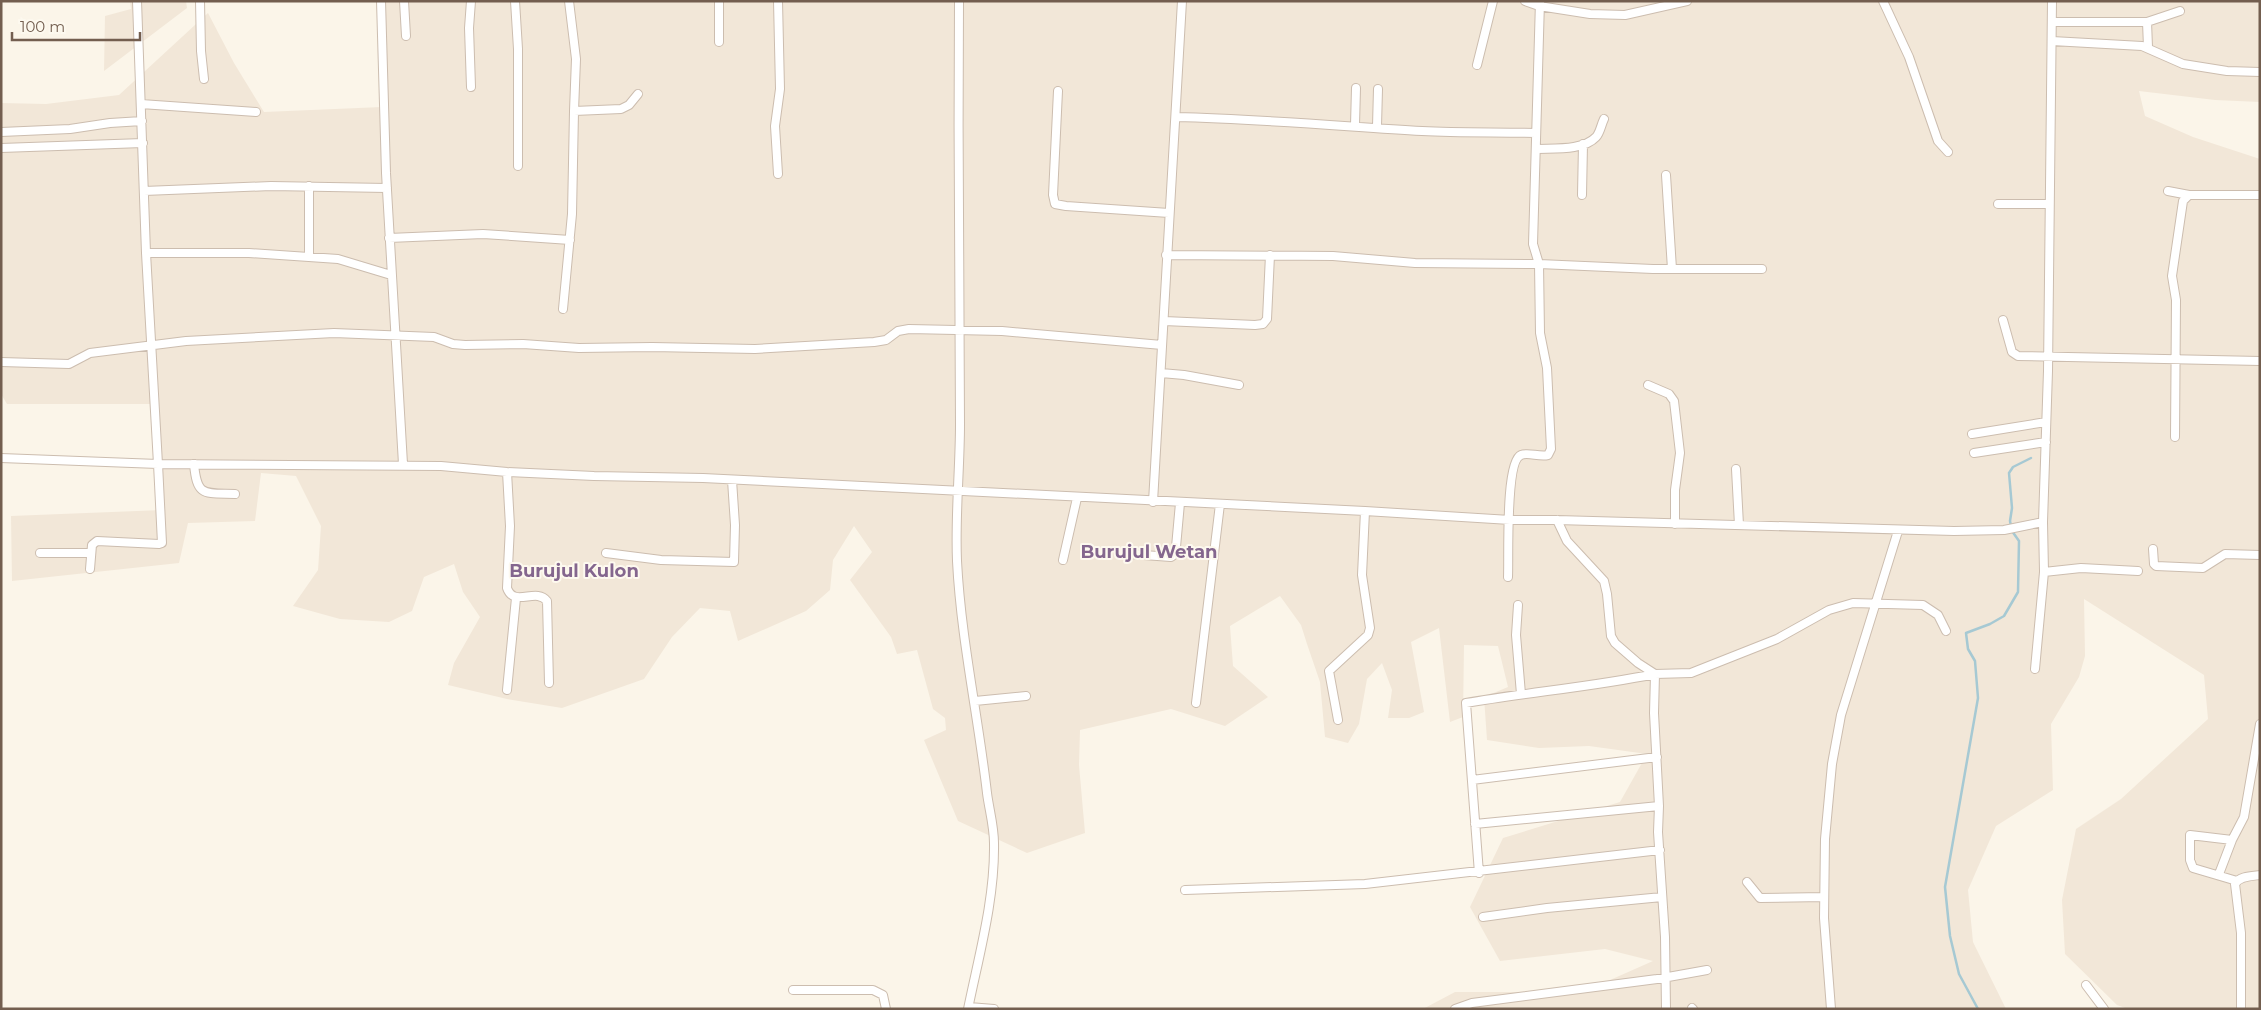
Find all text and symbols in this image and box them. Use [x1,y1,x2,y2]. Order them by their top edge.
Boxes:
scale bar [12,10,140,42]
text: 100 m [20,17,65,36]
district label: Burujul Wetan [1080,541,1218,563]
district label: Burujul Kulon [509,560,639,582]

